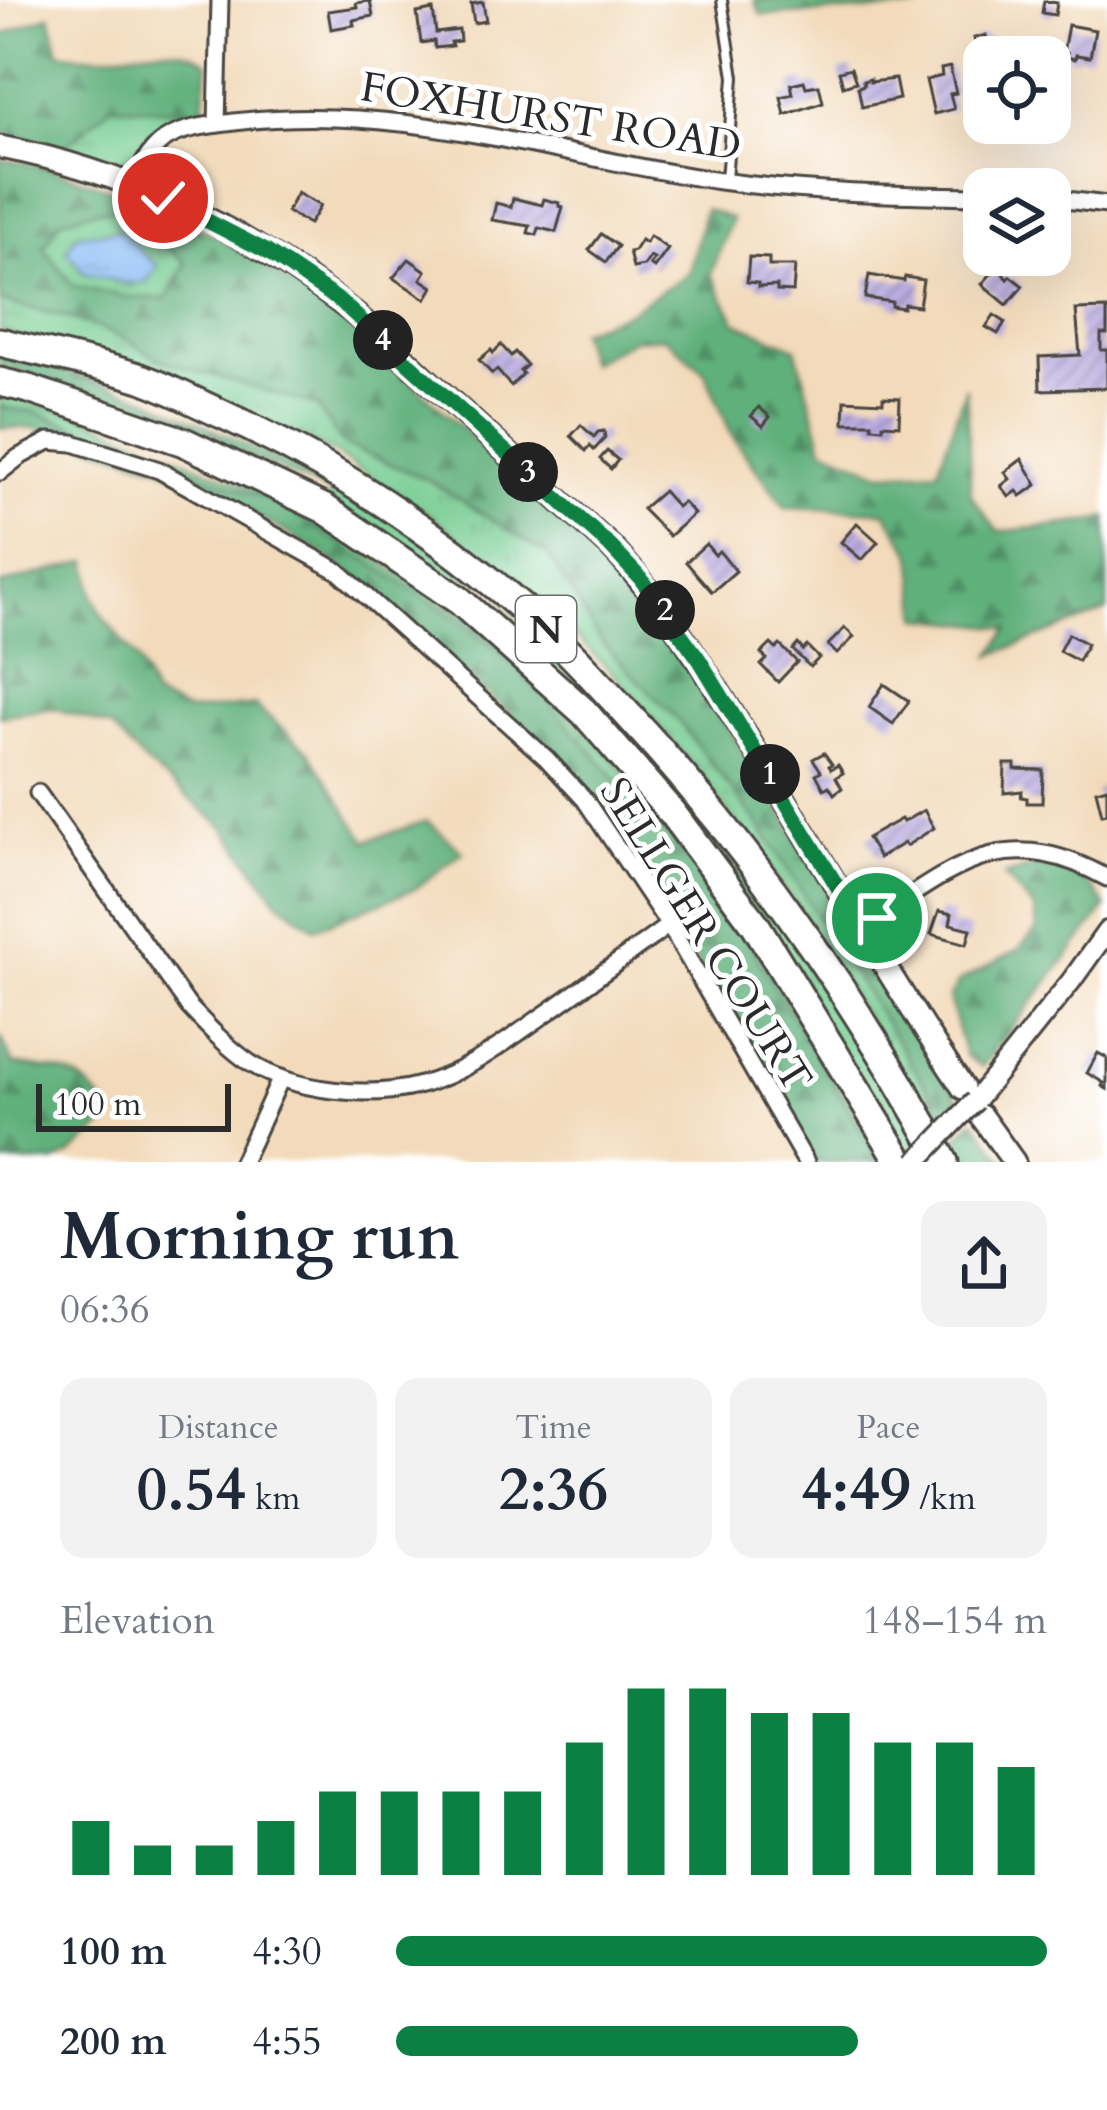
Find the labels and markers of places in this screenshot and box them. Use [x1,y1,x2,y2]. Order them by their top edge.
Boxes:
pin [112,147,214,249]
pin: 4 [353,310,413,370]
pin: 3 [498,442,558,502]
pin: 2 [635,580,695,640]
pin: 1 [740,744,800,804]
pin [826,867,928,969]

